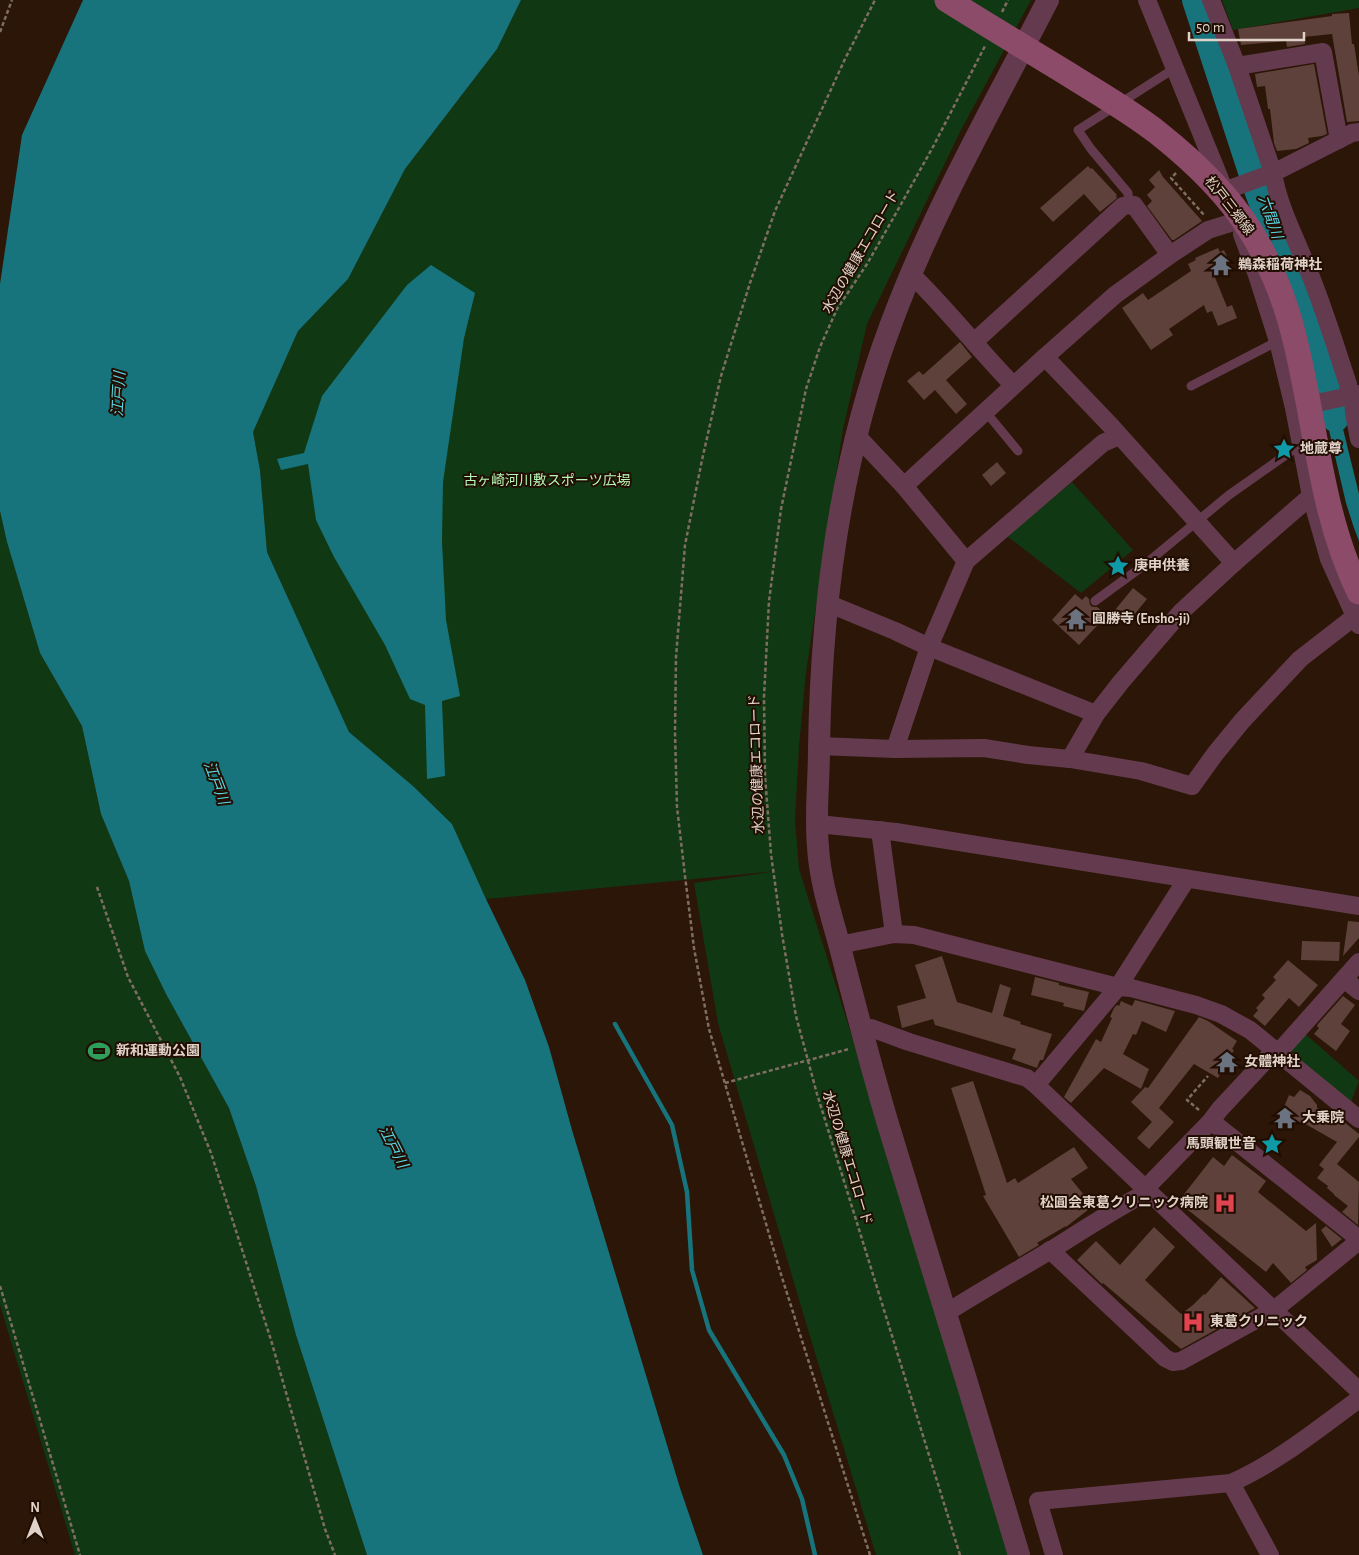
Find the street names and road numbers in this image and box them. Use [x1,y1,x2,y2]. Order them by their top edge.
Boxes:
street label: 松戸三郷線 [1202,173,1257,238]
street label: 水辺の健康エコロード [818,187,902,316]
street label: 水辺の健康エコロード [746,694,766,834]
street label: 水辺の健康エコロード [820,1088,876,1227]

